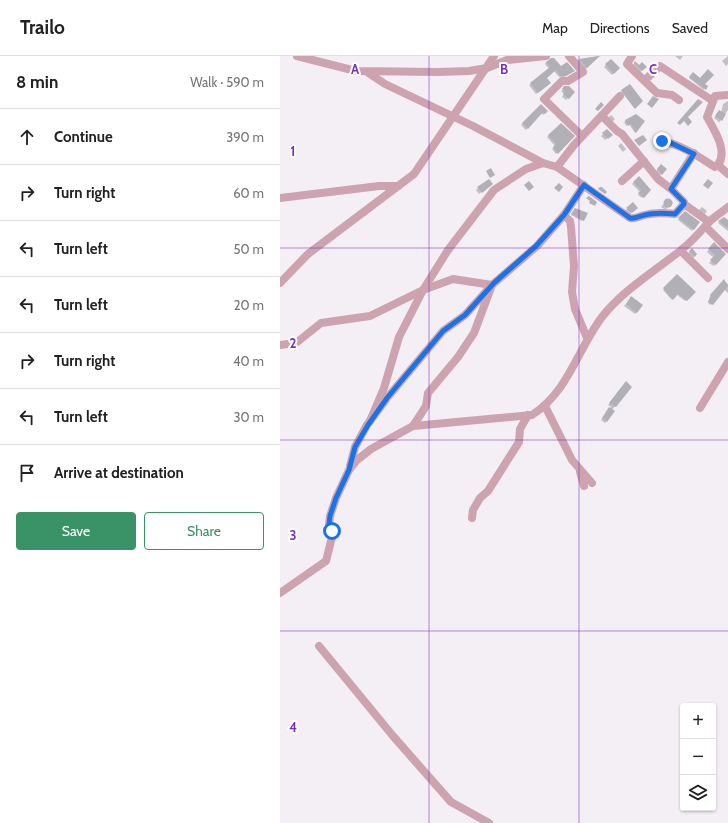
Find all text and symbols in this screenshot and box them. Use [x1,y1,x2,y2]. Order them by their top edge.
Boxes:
text: Trailo [20,16,65,39]
text: Map [542,19,568,37]
text: Directions [590,19,650,37]
text: Saved [672,19,708,37]
text: A [351,61,360,77]
text: B [500,61,508,77]
text: C [649,61,657,77]
text: 8 min [16,72,58,92]
text: Walk · 590 m [190,74,264,90]
icon: ahead [16,126,38,148]
text: Continue [54,128,113,146]
text: 390 m [226,129,264,145]
route end [653,132,671,150]
text: 1 [291,143,295,159]
icon: right [16,182,38,204]
text: Turn right [54,184,115,202]
text: 60 m [233,185,264,201]
icon: left [16,238,38,260]
text: Turn left [54,240,108,258]
text: 50 m [234,241,264,257]
icon: left [16,294,38,316]
text: Turn left [54,296,108,314]
text: 20 m [234,297,264,313]
text: 2 [290,335,297,351]
icon: right [16,350,38,372]
text: Turn right [54,352,115,370]
text: 40 m [233,353,264,369]
icon: left [16,406,38,428]
text: Turn left [54,408,108,426]
text: 30 m [234,409,264,425]
icon: arrive [16,462,38,484]
text: Arrive at destination [54,464,184,482]
button: Save [16,512,136,550]
button: Share [144,512,264,550]
route start [323,522,341,540]
text: 3 [289,527,297,543]
map controls [680,703,716,811]
button: + [680,703,716,739]
text: 4 [289,719,297,735]
button: − [680,739,716,775]
button: layers [680,775,716,811]

